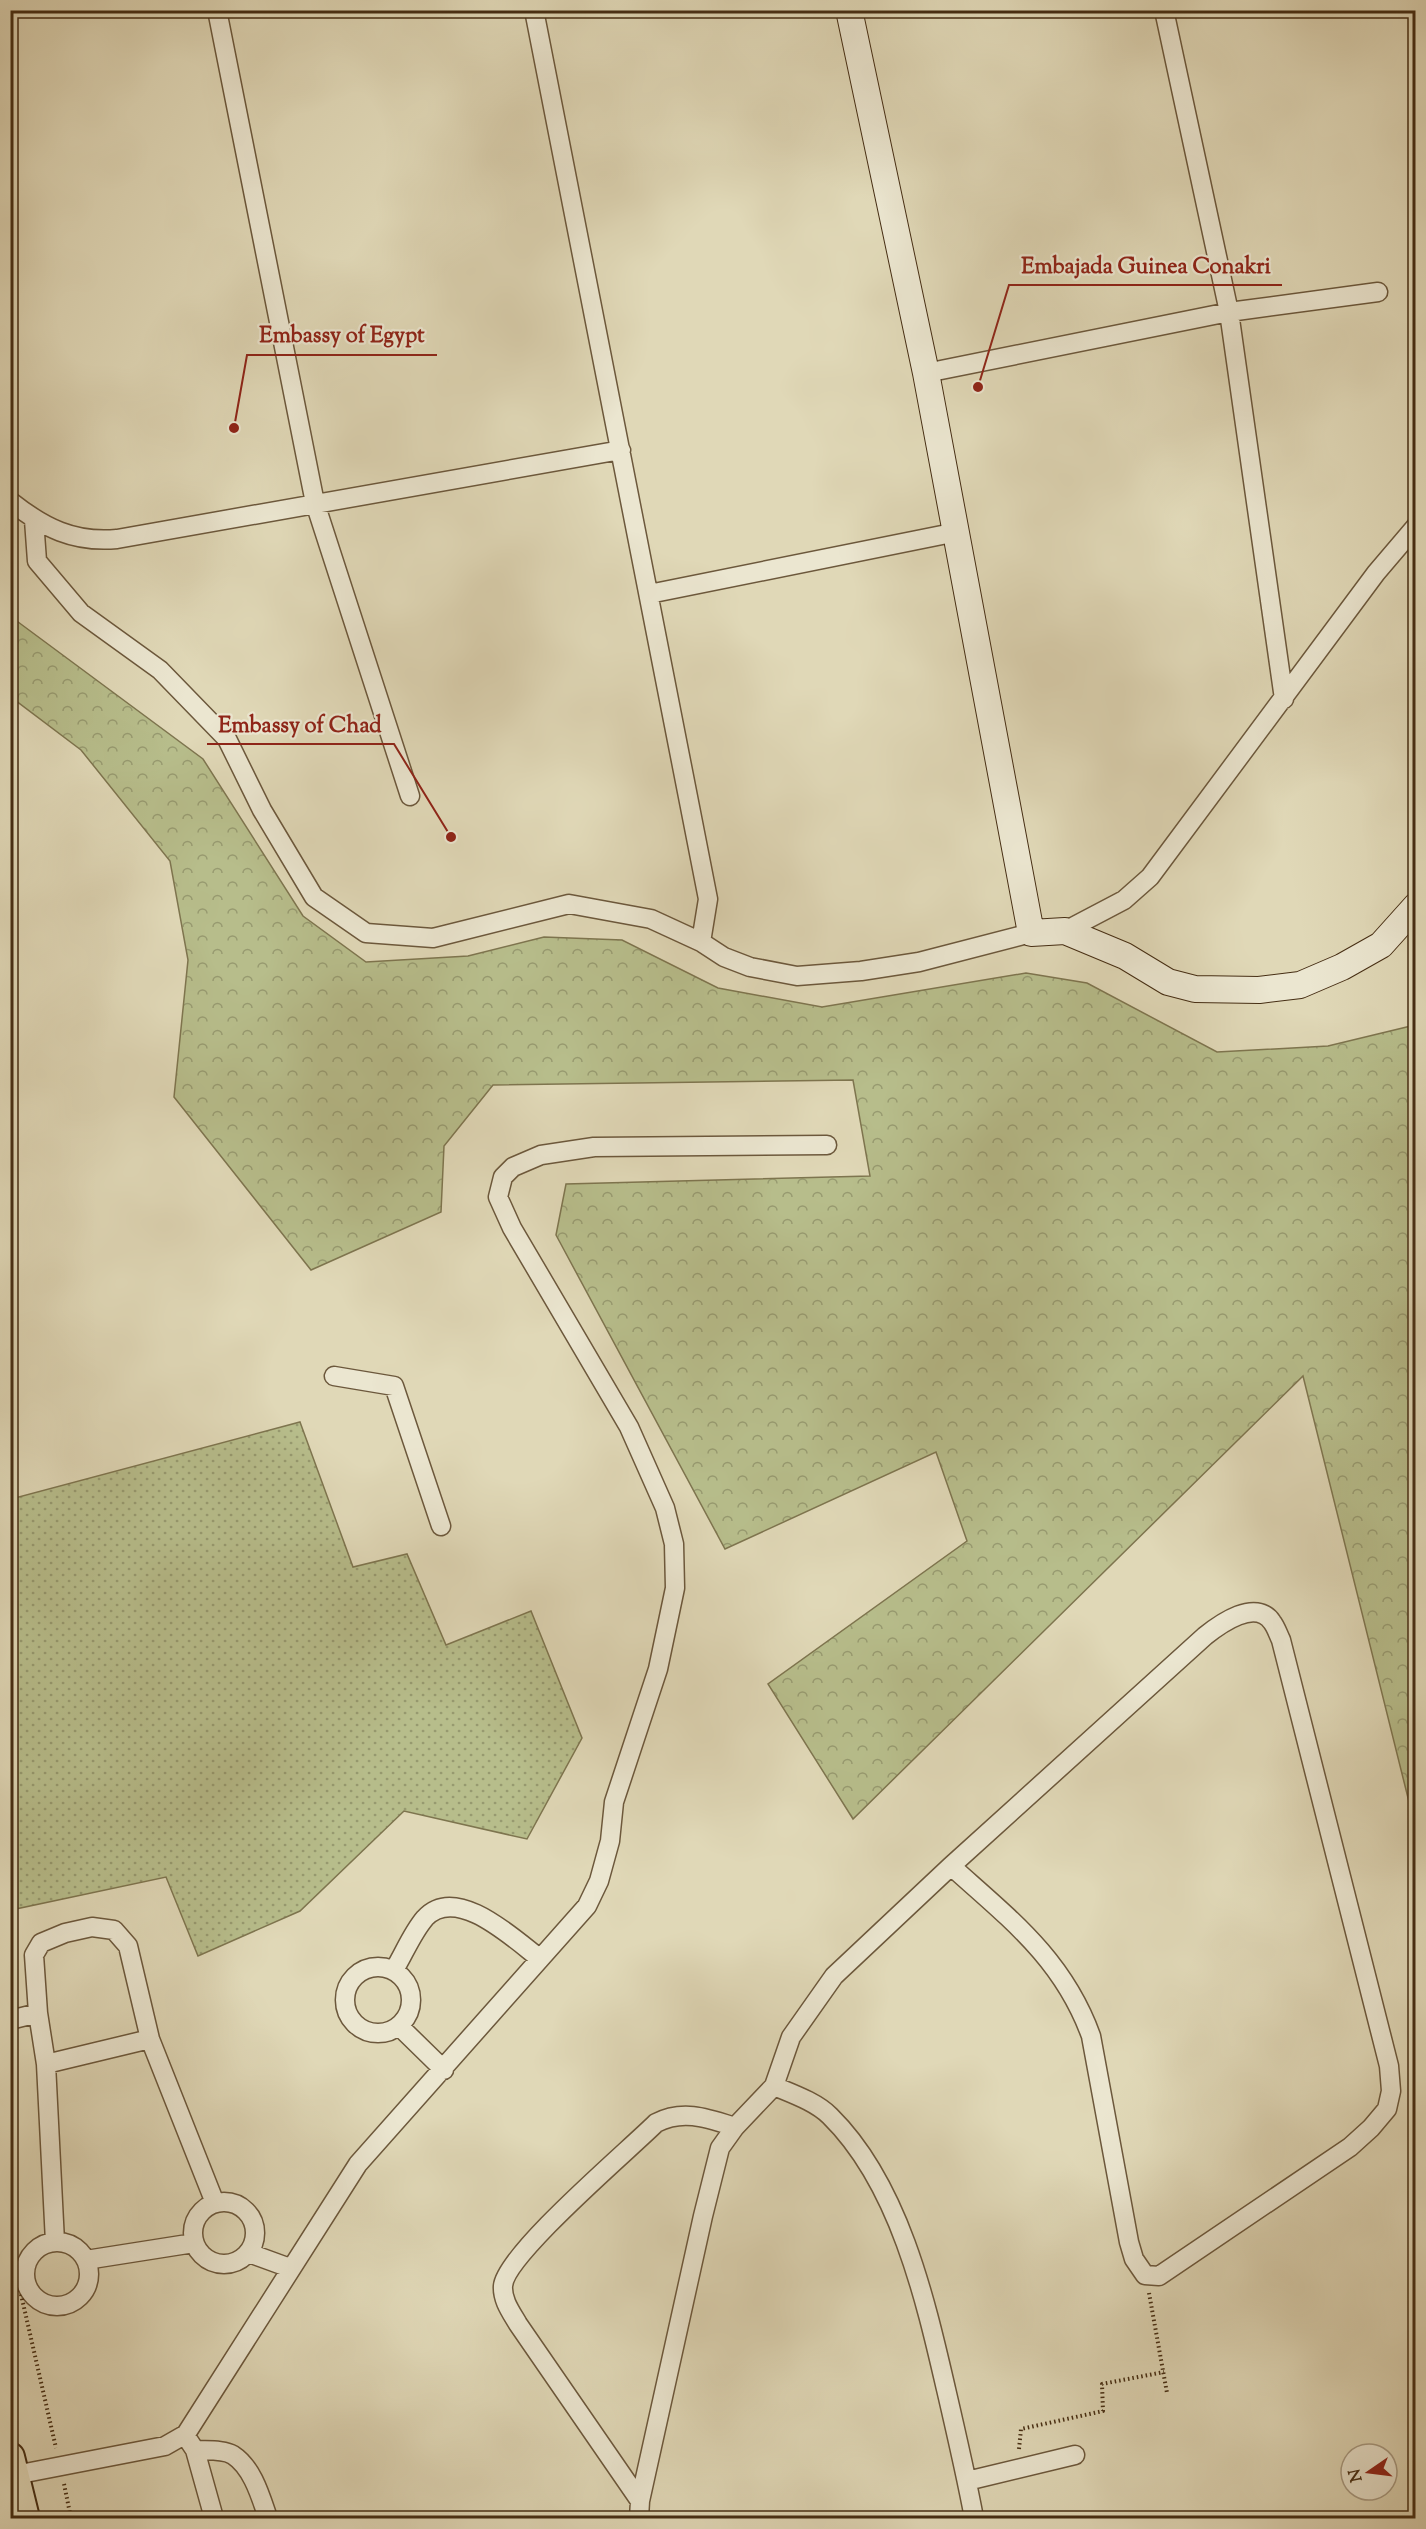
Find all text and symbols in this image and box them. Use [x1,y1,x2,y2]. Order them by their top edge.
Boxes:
callout: Embajada Guinea Conakri [1009,245,1282,285]
text: Embajada Guinea Conakri [1021,252,1272,284]
callout: Embassy of Egypt [247,315,437,355]
text: Embassy of Egypt [259,321,425,353]
callout: Embassy of Chad [207,704,394,744]
text: Embassy of Chad [218,711,382,743]
north arrow [1339,2442,1399,2502]
text: N [1344,2466,1370,2484]

